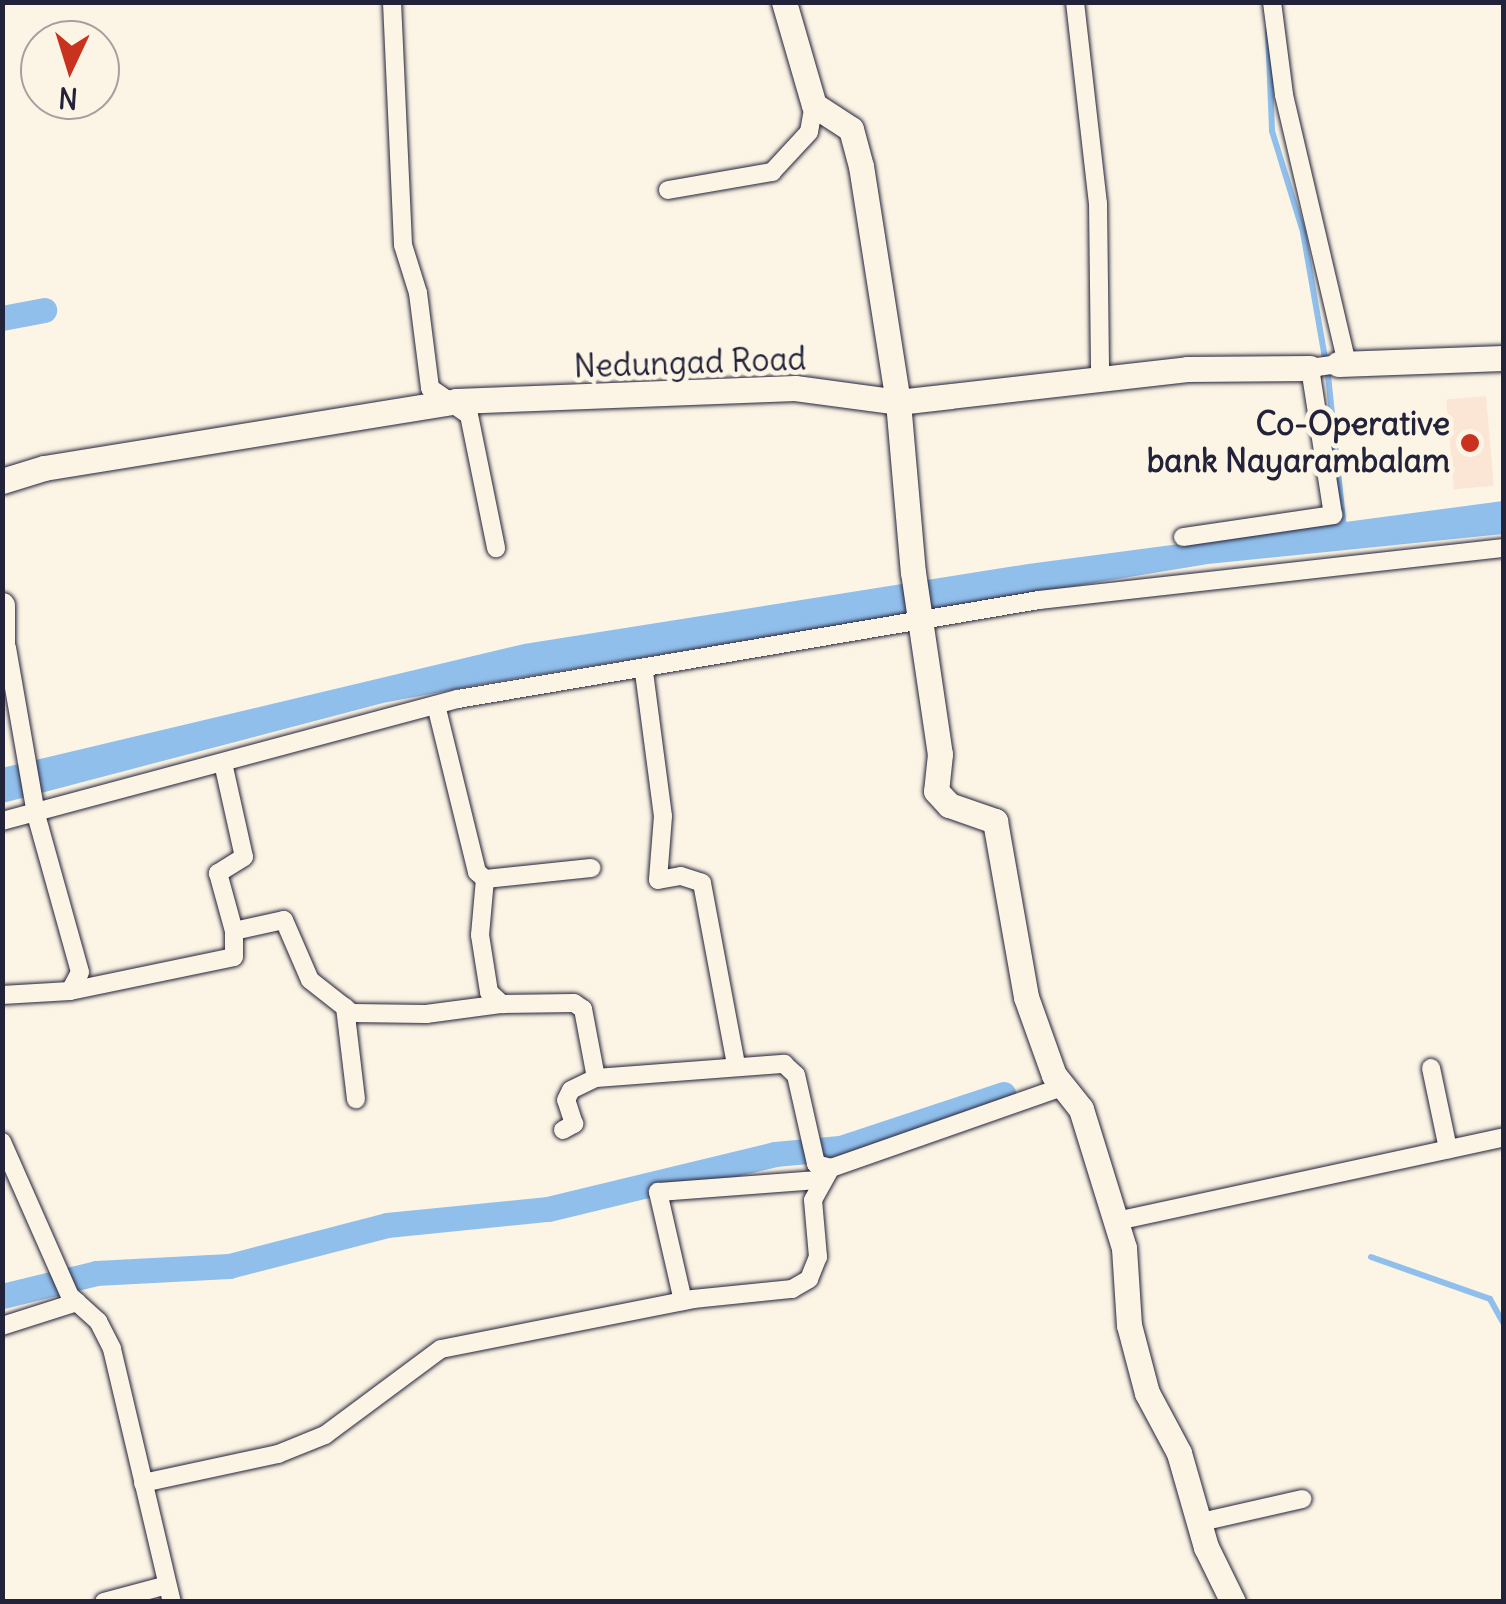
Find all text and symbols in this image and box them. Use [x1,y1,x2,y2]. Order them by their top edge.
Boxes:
north arrow [20,20,120,120]
text: N [57,79,79,117]
street label: Nedungad Road [573,340,807,386]
place label: Co-Operative bank Nayarambalam [1147,406,1450,481]
marker: Co-Operative bank Nayarambalam [1459,432,1481,454]

